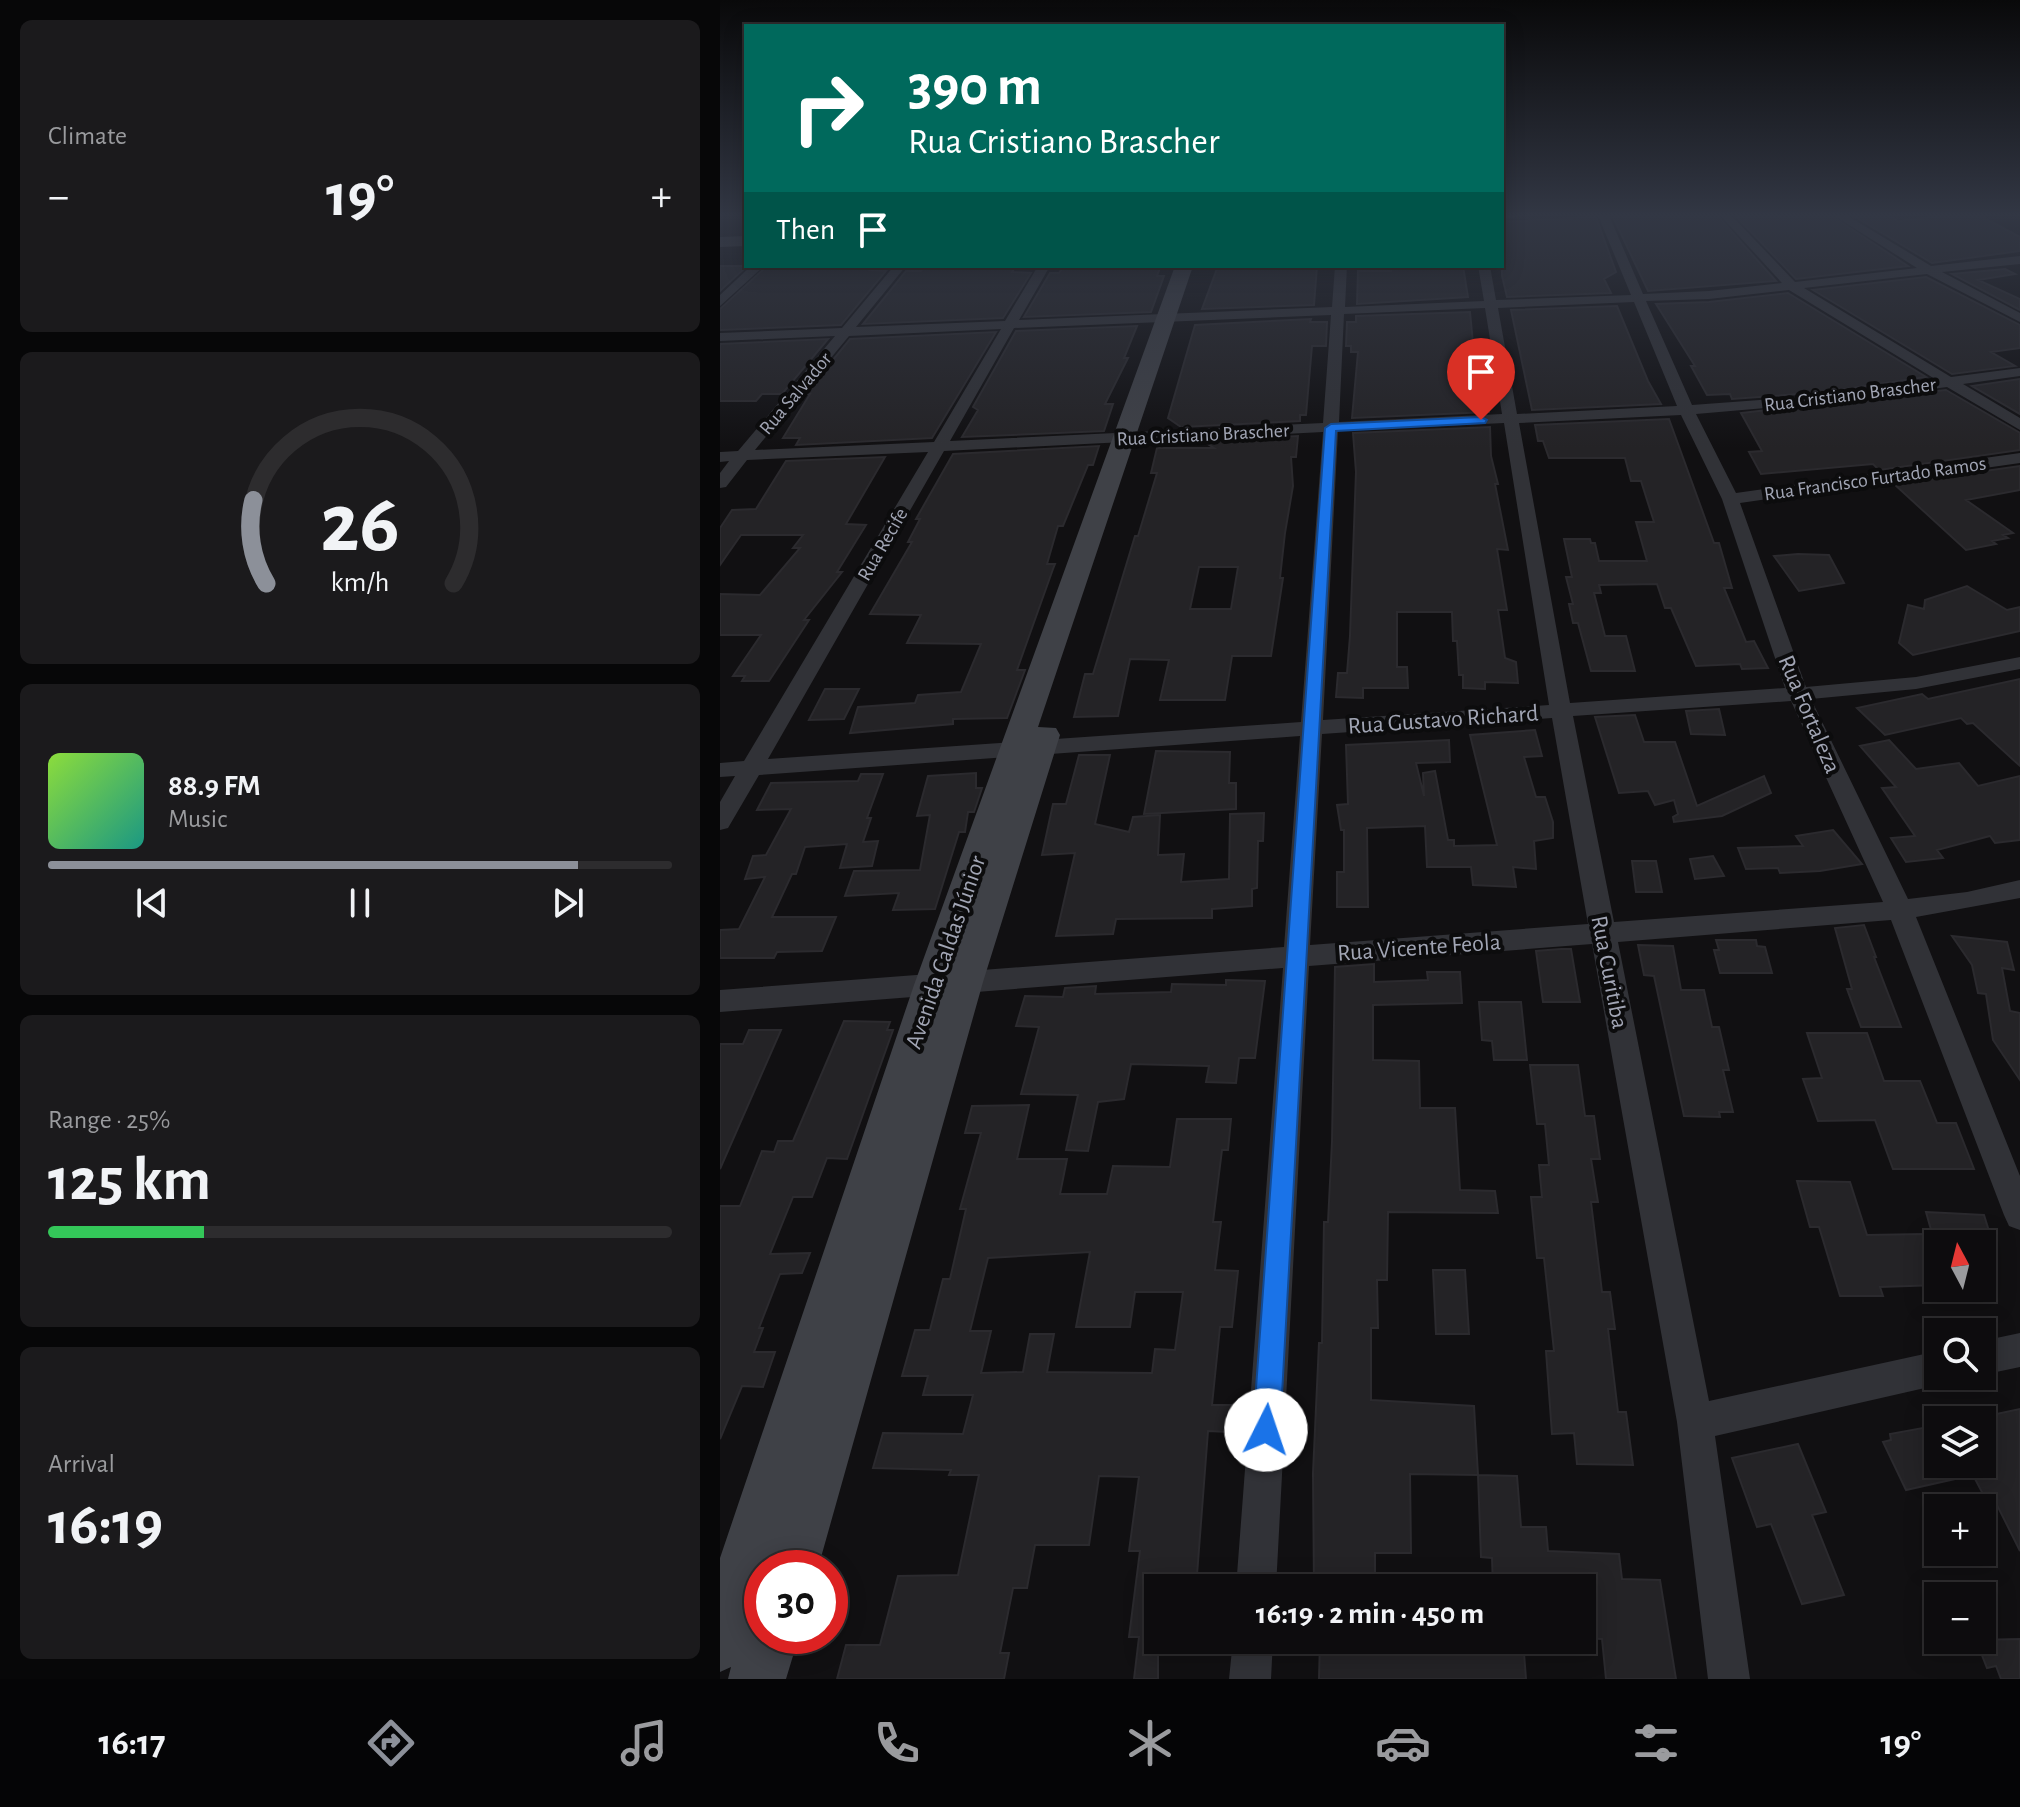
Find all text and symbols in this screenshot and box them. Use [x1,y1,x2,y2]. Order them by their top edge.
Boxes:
icon: right [776,56,880,160]
text: 390 m [908,59,1042,115]
text: Climate [48,123,127,149]
text: Rua Cristiano Brascher [908,124,1220,160]
text: 19° [326,167,394,227]
text: − [48,175,69,219]
text: + [651,175,672,219]
icon: arrive [851,208,895,252]
text: Then [776,215,835,245]
pin [1447,338,1515,420]
street label: Rua Salvador [756,348,836,439]
icon: arrive [1459,350,1503,394]
street label: Rua Cristiano Brascher [1763,374,1938,415]
street label: Rua Cristiano Brascher [1116,420,1291,450]
street label: Rua Francisco Furtado Ramos [1763,454,1987,504]
text: 26 [320,482,400,566]
street label: Rua Recife [854,505,912,584]
text: km/h [331,568,389,597]
street label: Rua Fortaleza [1773,652,1845,777]
street label: Rua Gustavo Richard [1347,701,1539,739]
text: 88.9 FM [168,771,261,801]
text: Music [168,806,227,832]
street label: Avenida Caldas Júnior [902,852,990,1052]
icon: previous [130,881,174,925]
icon: pause [338,881,382,925]
icon: next [546,881,590,925]
street label: Rua Curitiba [1586,914,1632,1031]
street label: Rua Vicente Feola [1336,930,1502,966]
text: Range · 25% [48,1107,170,1133]
text: 125 km [48,1151,211,1211]
north arrow [1924,1230,1996,1302]
map controls [1924,1230,1996,1654]
button: search [1924,1318,1996,1390]
position arrow [1224,1388,1308,1472]
button: layers [1924,1406,1996,1478]
text: Arrival [48,1451,115,1477]
button: + [1924,1494,1996,1566]
text: 16:19 [48,1495,163,1555]
speed limit sign: 30 [744,1550,848,1654]
button: − [1924,1582,1996,1654]
text: 16:19 · 2 min · 450 m [1256,1599,1484,1629]
icon: directions [363,1715,419,1771]
icon: music [616,1715,672,1771]
icon: phone [869,1715,925,1771]
icon: climate [1122,1715,1178,1771]
icon: car [1375,1715,1431,1771]
icon: filters [1628,1715,1684,1771]
text: 16:17 [98,1725,166,1761]
text: 19° [1880,1725,1921,1761]

